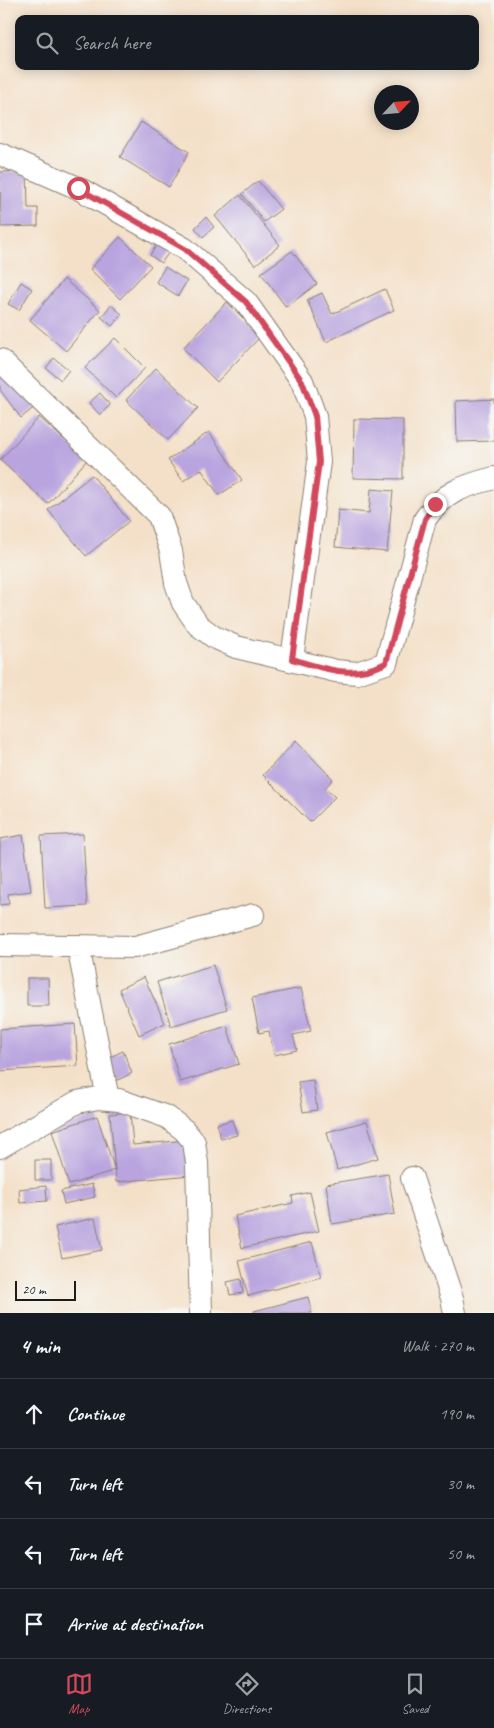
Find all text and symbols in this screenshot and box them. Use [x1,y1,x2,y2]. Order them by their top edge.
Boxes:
search box [15,15,479,70]
icon: search [33,29,61,57]
text: Search here [73,31,150,55]
north arrow [374,85,419,130]
route start [67,177,90,200]
route end [424,493,447,516]
scale bar [15,1278,76,1301]
text: 20 m [22,1281,46,1298]
text: 4 min [20,1333,60,1359]
text: Walk · 270 m [402,1336,474,1356]
icon: ahead [20,1400,48,1428]
text: Continue [67,1402,124,1426]
text: 190 m [440,1404,474,1424]
icon: left [20,1470,48,1498]
text: Turn left [67,1472,122,1496]
text: 30 m [447,1474,474,1494]
icon: left [20,1540,48,1568]
text: Turn left [67,1542,122,1566]
text: 50 m [447,1544,474,1564]
icon: arrive [20,1610,48,1638]
text: Arrive at destination [67,1612,203,1636]
tab: Map [65,1670,93,1717]
tab: Directions [223,1670,271,1717]
tab: Saved [401,1670,429,1717]

